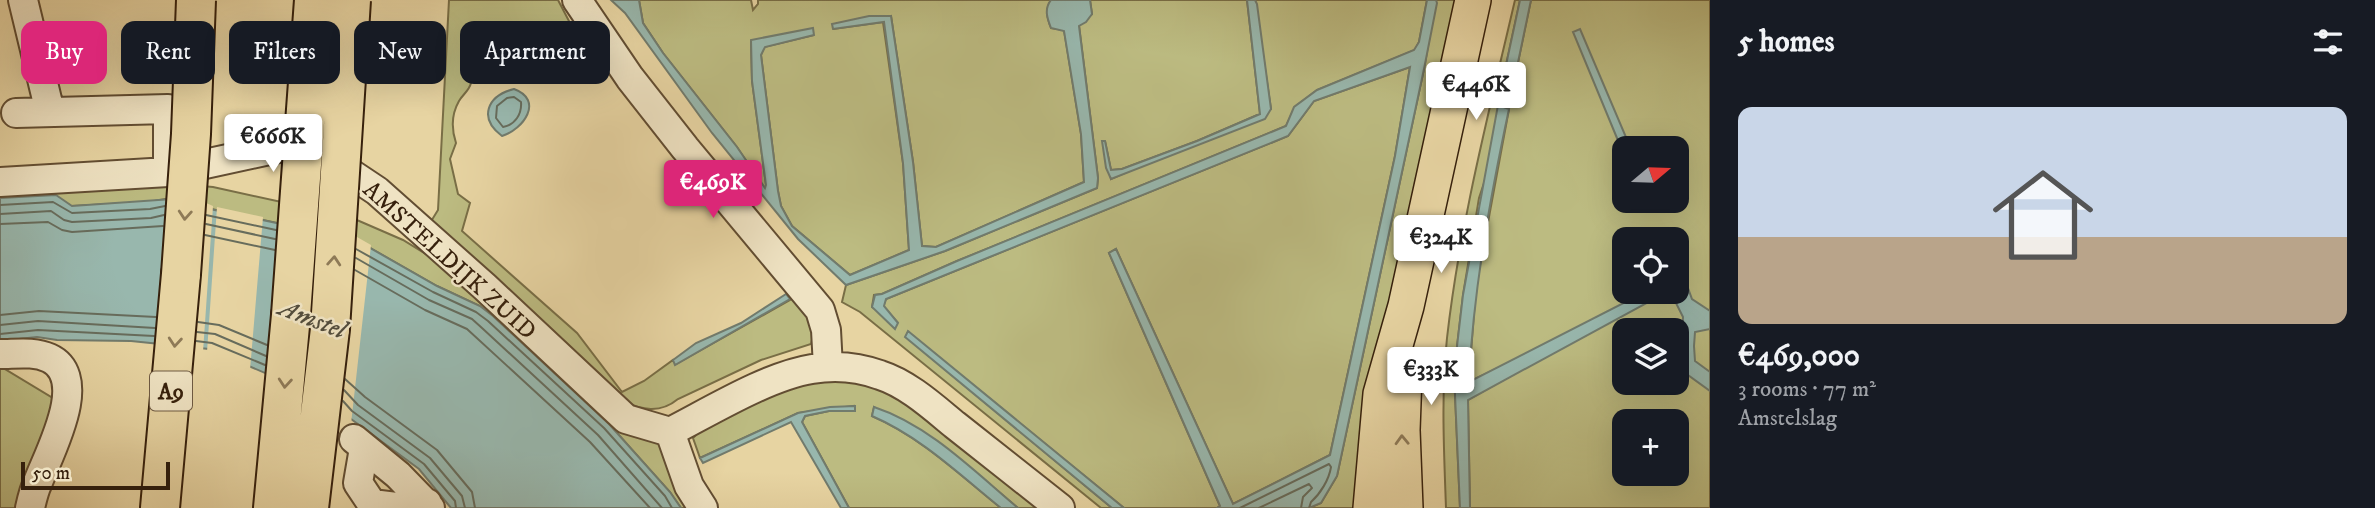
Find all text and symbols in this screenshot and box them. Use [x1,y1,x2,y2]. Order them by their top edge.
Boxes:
chip: Buy [21,21,107,84]
chip: Rent [121,21,215,84]
chip: Filters [229,21,340,84]
chip: New [354,21,446,84]
chip: Apartment [460,21,610,84]
icon: filters [2309,23,2347,61]
text: 5 homes [1738,24,1834,61]
pin: €446K [1427,62,1525,122]
text: €446K [1442,70,1510,99]
pin: €666K [224,114,322,174]
text: €666K [240,122,306,151]
north arrow [1612,136,1689,214]
map controls [1612,136,1689,486]
icon: home [1980,152,2106,278]
pin: €469K [664,160,762,220]
text: €469K [680,168,746,197]
street label: AMSTELDIJK ZUID [356,175,542,347]
one-way arrow [178,210,193,221]
pin: €324K [1392,216,1490,275]
text: €324K [1410,223,1472,252]
button: locate [1612,227,1689,304]
one-way arrow [327,255,342,266]
water label: Amstel [272,291,354,348]
button: layers [1612,318,1689,395]
one-way arrow [168,337,183,348]
text: €469,000 [1738,338,1860,375]
pin: €333K [1382,348,1480,407]
text: €333K [1403,355,1459,384]
road number: A9 [150,372,192,410]
text: 3 rooms · 77 m² [1738,375,1876,404]
one-way arrow [278,378,293,389]
text: Amstelslag [1738,404,1837,433]
button: + [1612,409,1689,486]
one-way arrow [1395,434,1410,445]
scale bar [21,459,170,491]
text: 50 m [32,462,70,485]

